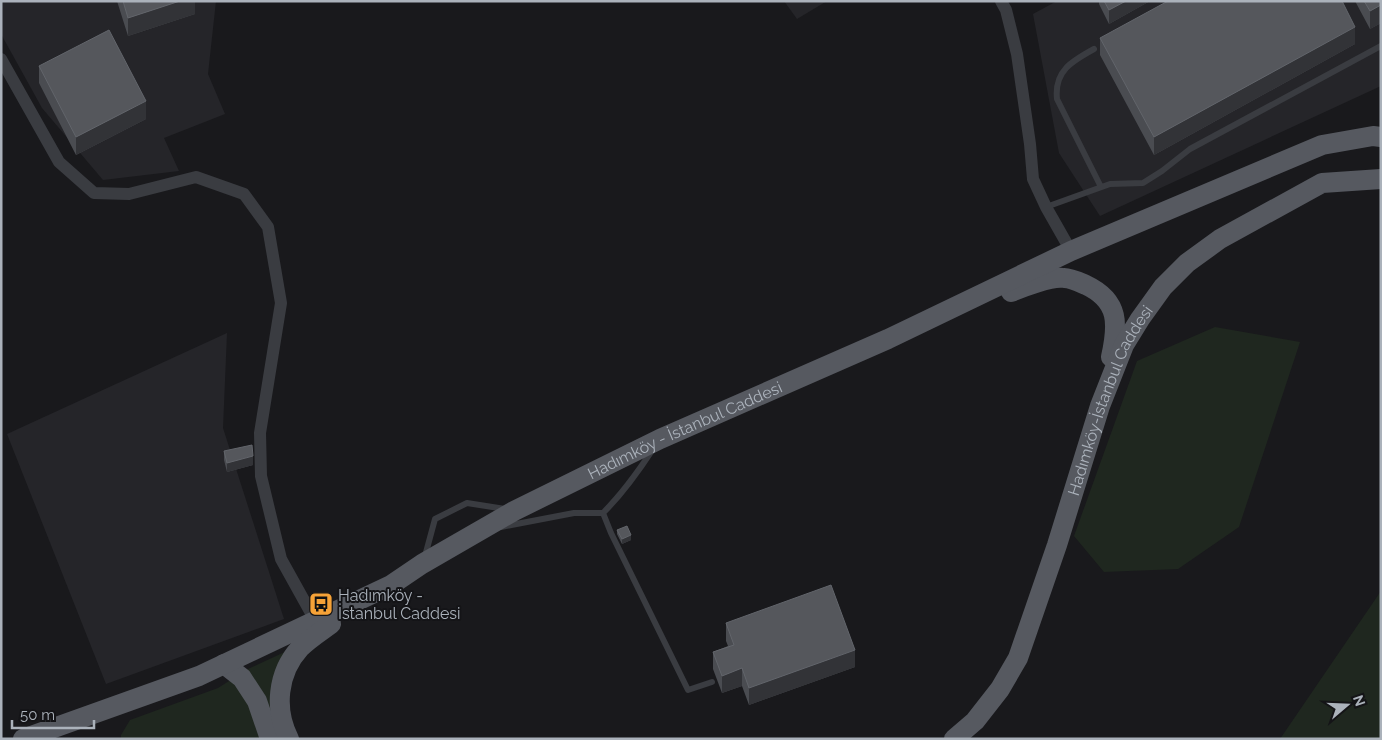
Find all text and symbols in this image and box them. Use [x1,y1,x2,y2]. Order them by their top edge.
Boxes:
street label: Hadımköy-İstanbul Caddesi [1063,302,1156,498]
street label: Hadımköy - İstanbul Caddesi [584,377,785,483]
place label: Hadımköy - İstanbul Caddesi [338,586,461,623]
bus stop icon: Hadımköy - İstanbul Caddesi [308,591,334,617]
north arrow [1322,680,1372,730]
text: N [1350,693,1369,708]
scale bar [12,698,95,730]
text: 50 m [20,706,55,724]

